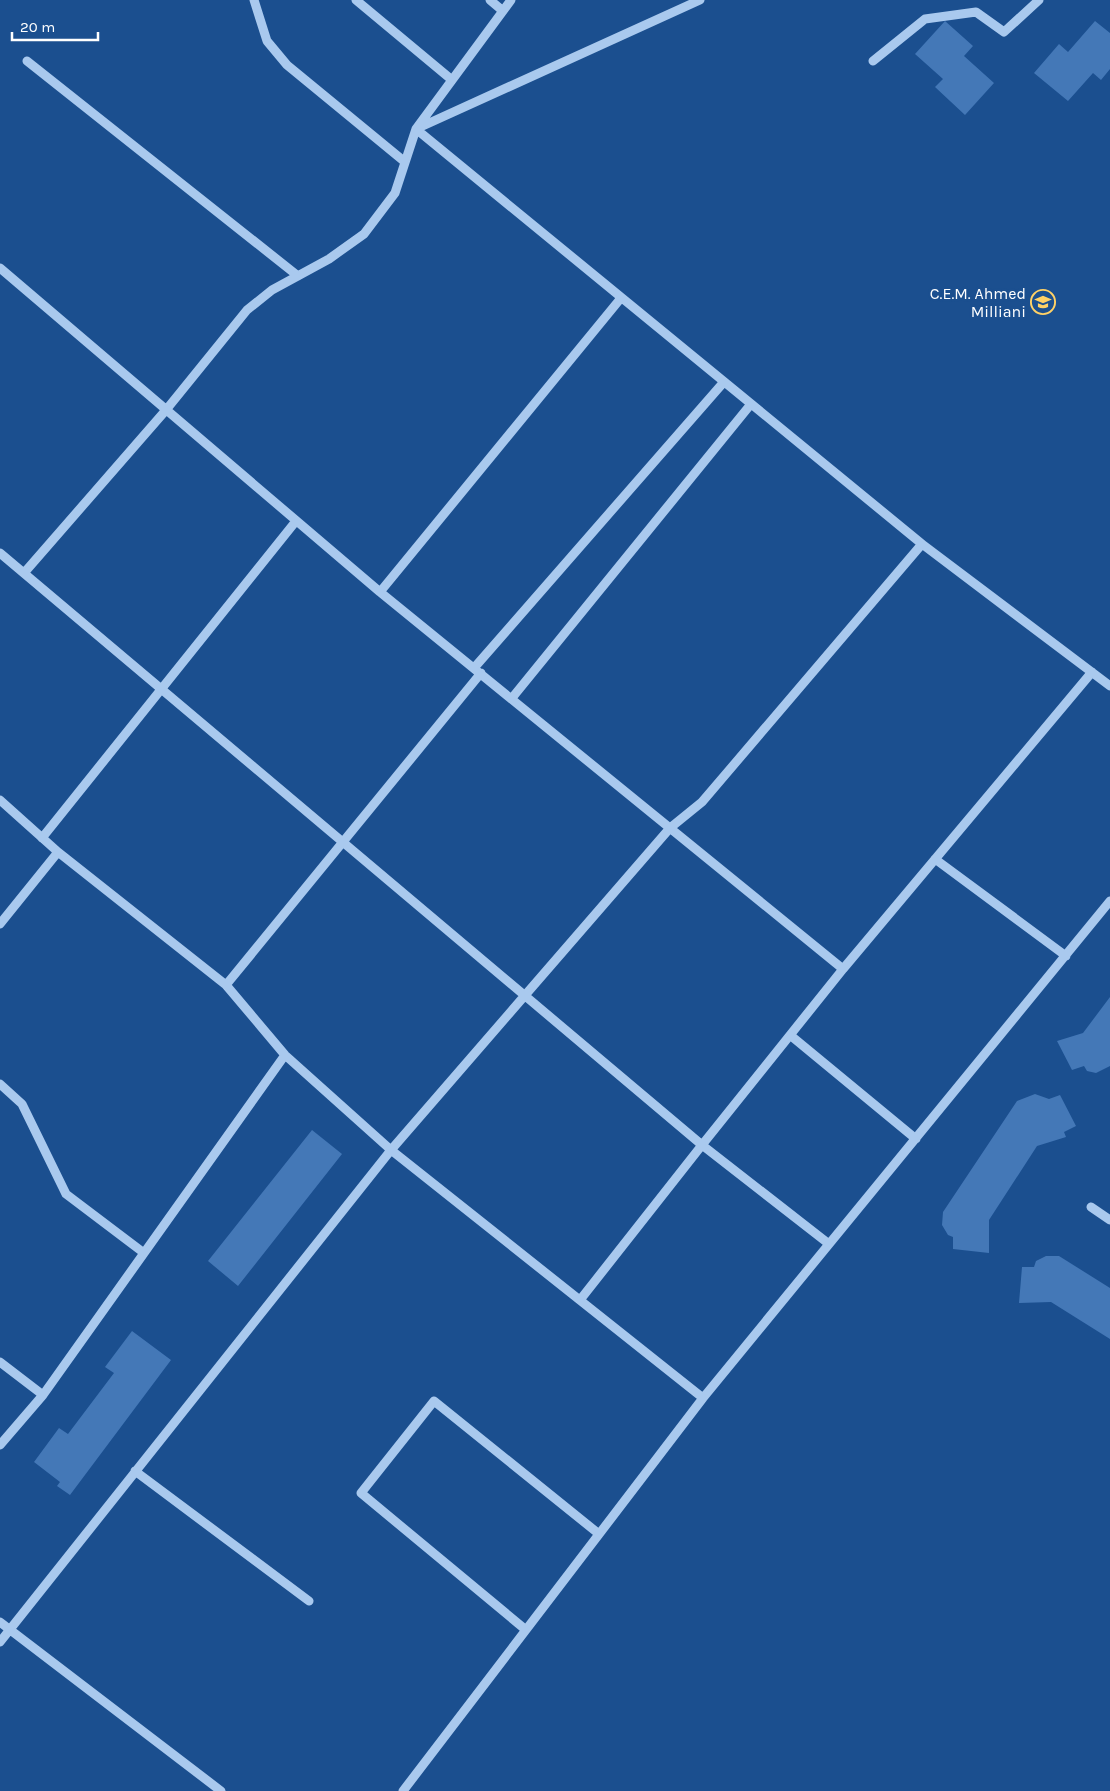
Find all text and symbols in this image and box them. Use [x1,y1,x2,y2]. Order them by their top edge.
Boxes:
scale bar [12,10,99,42]
text: 20 m [20,18,55,36]
place label: C.E.M. Ahmed Milliani [930,284,1026,321]
school or university icon: C.E.M. Ahmed Milliani [1030,289,1056,315]

